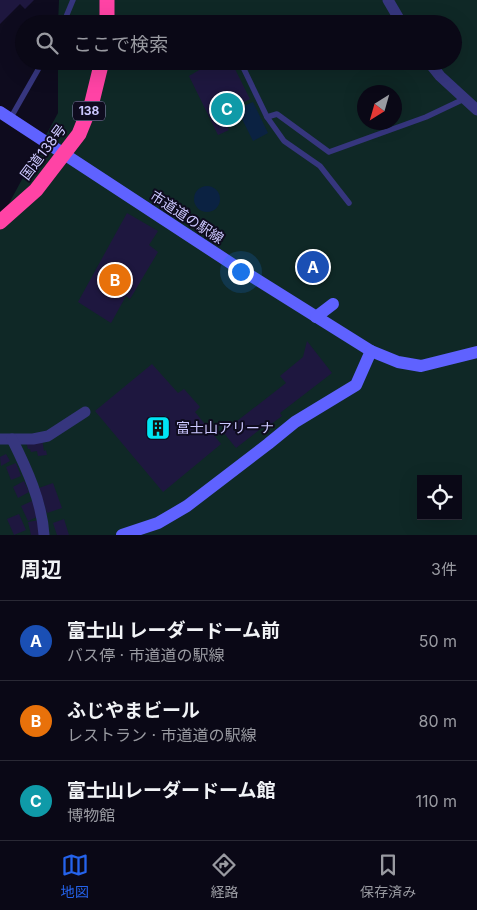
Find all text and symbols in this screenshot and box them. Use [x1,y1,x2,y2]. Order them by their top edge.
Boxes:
search box [15,15,462,70]
icon: search [33,29,61,57]
text: ここで検索 [73,33,168,56]
north arrow [357,85,402,130]
pin: C [211,90,243,128]
road number: 138 [73,102,105,120]
street label: 国道138号 [16,121,69,183]
street label: 市道道の駅線 [147,187,227,247]
pin: A [297,248,329,286]
your location [228,259,254,285]
pin: B [99,261,131,299]
building icon: 富士山アリーナ [145,415,171,441]
place label: 富士山アリーナ [176,419,274,436]
map controls [417,475,462,520]
button: locate [417,475,462,520]
text: 周辺 [20,557,62,582]
text: 3件 [431,559,457,579]
text: 富士山 レーダードーム前 [67,619,280,642]
text: A [30,631,42,651]
text: 50 m [419,631,457,651]
text: バス停 · 市道道の駅線 [67,645,225,665]
text: ふじやまビール [67,699,200,722]
text: B [31,711,41,731]
text: 80 m [418,711,457,731]
text: レストラン · 市道道の駅線 [67,725,257,745]
text: 富士山レーダードーム館 [67,779,275,802]
text: C [30,791,42,811]
text: 110 m [415,791,457,811]
text: 博物館 [67,805,115,825]
tab: 地図 [61,851,89,901]
tab: 経路 [210,851,238,901]
tab: 保存済み [360,851,416,901]

